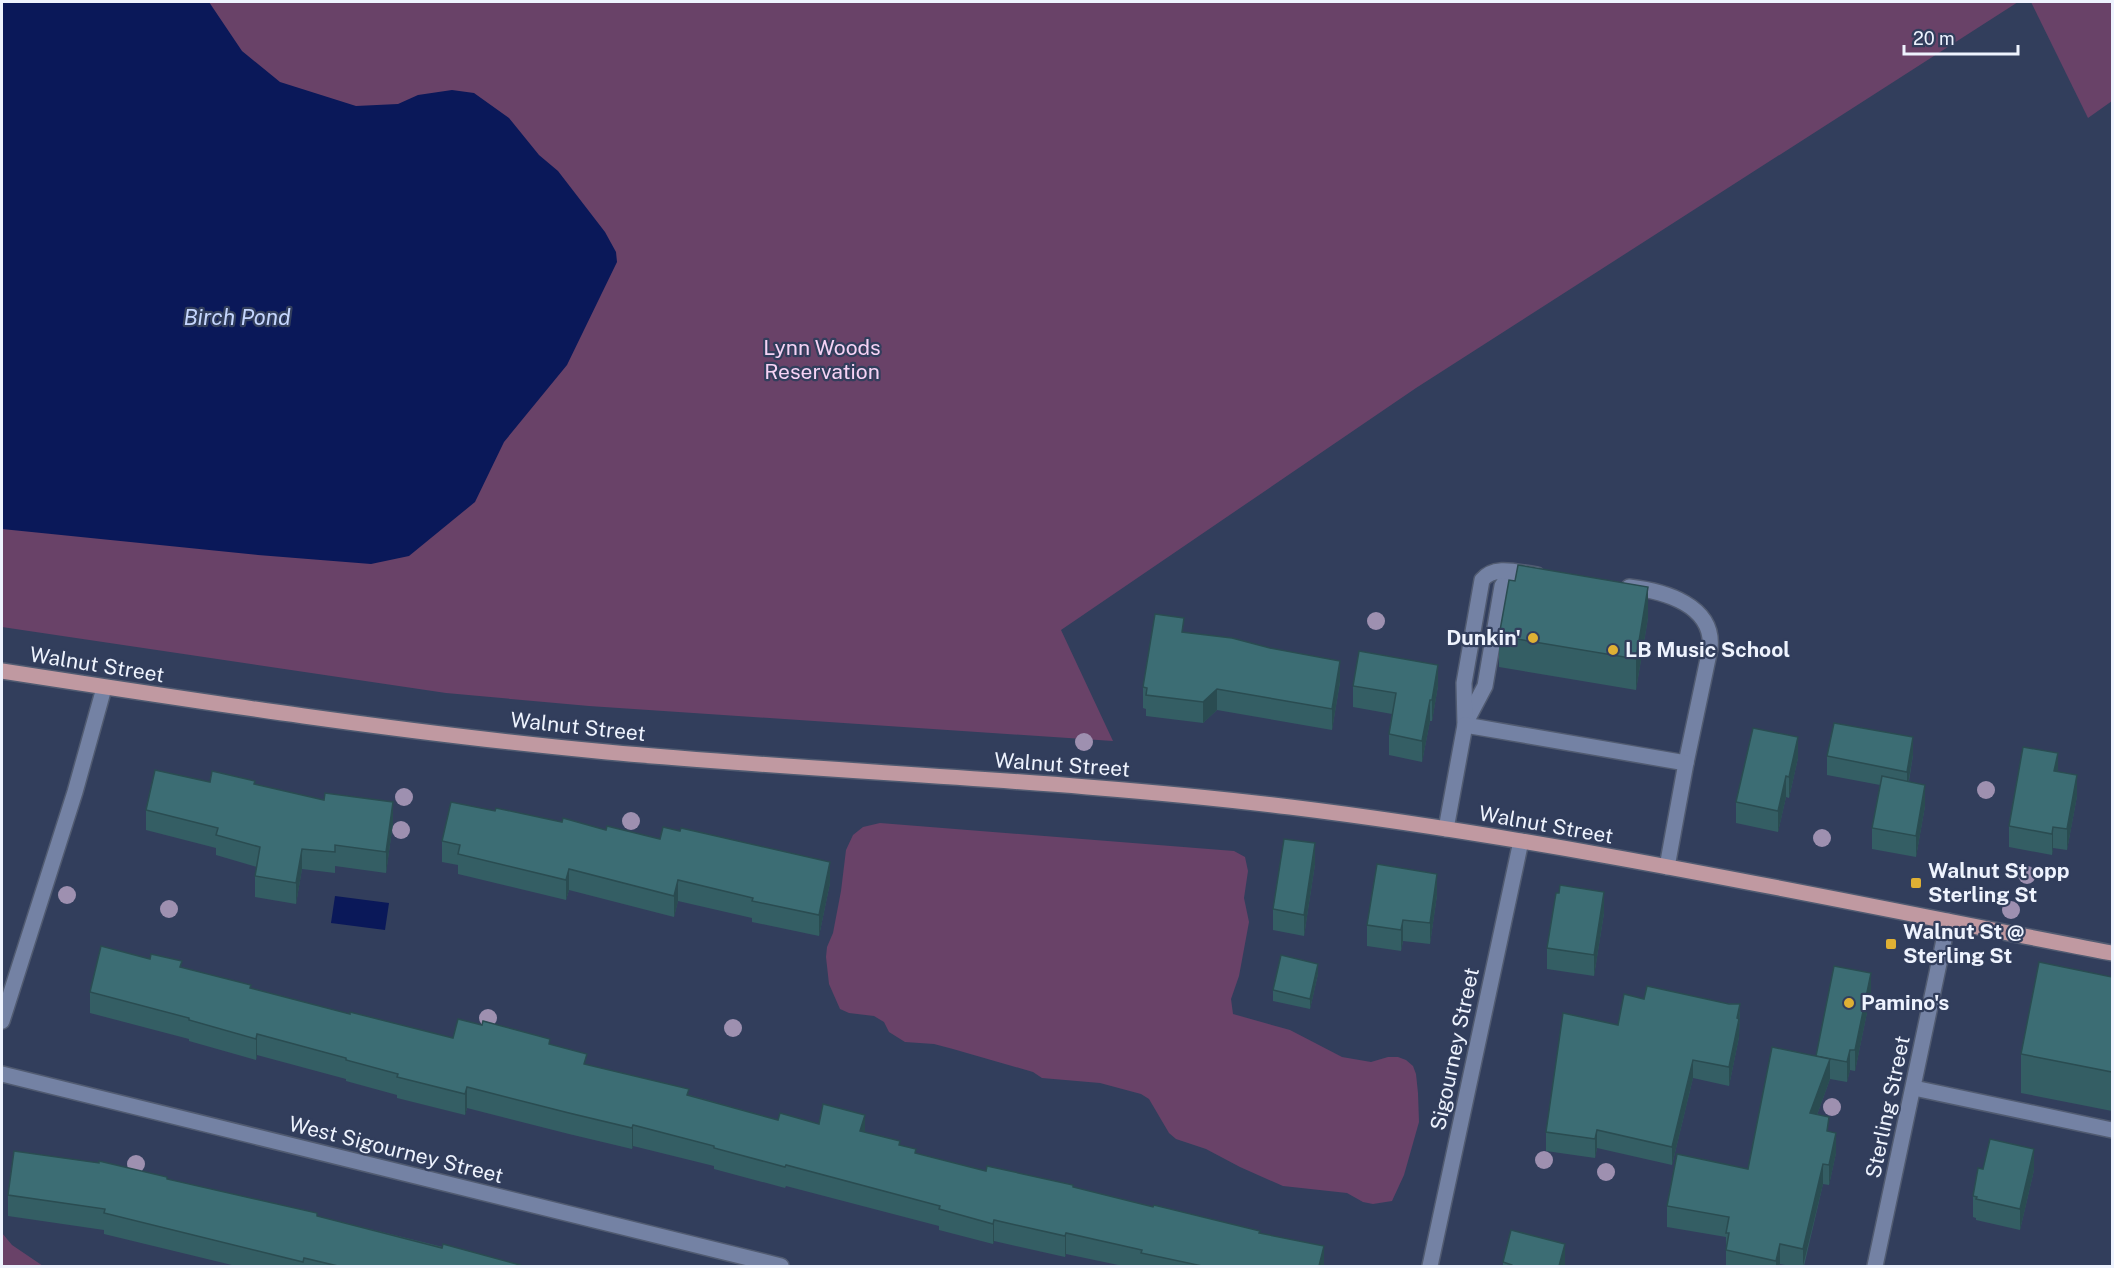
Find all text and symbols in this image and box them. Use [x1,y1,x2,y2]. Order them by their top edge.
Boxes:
scale bar [1904,18,2018,56]
text: 20 m [1913,28,1955,49]
water label: Birch Pond [183,304,291,330]
park label: Lynn Woods Reservation [763,335,881,384]
place label: Dunkin' [1446,625,1521,650]
marker: Dunkin' [1526,631,1540,645]
place label: LB Music School [1625,637,1790,662]
street label: Walnut Street [28,642,166,687]
marker: LB Music School [1606,643,1620,657]
street label: Walnut Street [509,707,647,746]
street label: Walnut Street [993,747,1131,782]
street label: Walnut Street [1477,800,1615,849]
place label: Walnut St opp Sterling St [1928,858,2070,907]
marker: Walnut St opp Sterling St [1909,876,1923,890]
place label: Walnut St @ Sterling St [1903,919,2024,968]
marker: Walnut St @ Sterling St [1884,937,1898,951]
street label: Sigourney Street [1425,965,1484,1133]
place label: Pamino's [1861,990,1949,1015]
marker: Pamino's [1842,996,1856,1010]
street label: Sterling Street [1860,1033,1915,1180]
street label: West Sigourney Street [286,1111,506,1188]

